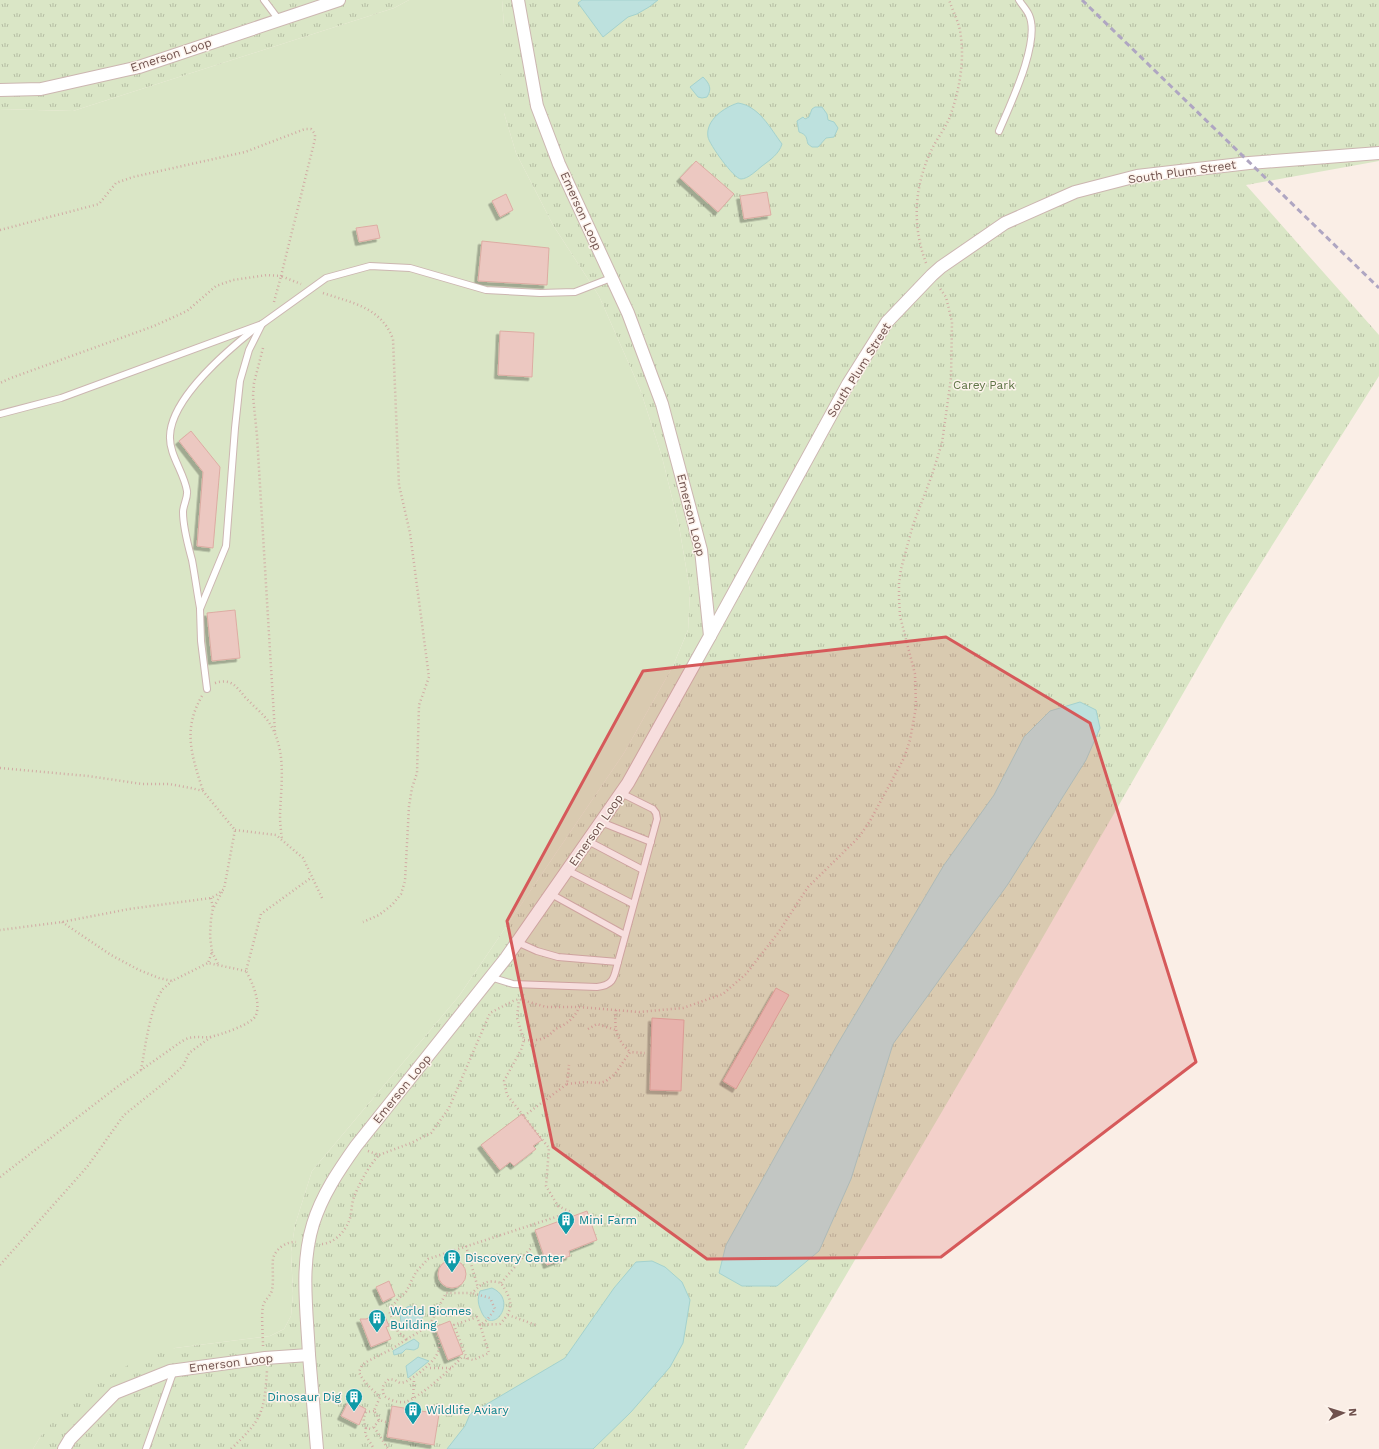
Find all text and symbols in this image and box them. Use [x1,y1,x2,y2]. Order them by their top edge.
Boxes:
street label: Emerson Loop [129,35,213,75]
street label: South Plum Street [1127,157,1237,187]
street label: Emerson Loop [557,169,605,253]
street label: South Plum Street [824,320,894,420]
park label: Carey Park [953,378,1015,392]
street label: Emerson Loop [674,472,708,558]
street label: Emerson Loop [566,791,626,869]
street label: Emerson Loop [370,1052,434,1126]
building icon: Mini Farm [556,1210,576,1235]
place label: Mini Farm [579,1213,637,1227]
building icon: Discovery Center [442,1248,462,1273]
place label: Discovery Center [465,1251,565,1265]
place label: World Biomes Building [390,1304,471,1332]
building icon: World Biomes Building [367,1308,387,1333]
street label: Emerson Loop [188,1351,274,1375]
building icon: Dinosaur Dig [344,1387,364,1412]
place label: Dinosaur Dig [267,1390,342,1404]
north arrow [1323,1393,1363,1433]
building icon: Wildlife Aviary [403,1400,423,1425]
place label: Wildlife Aviary [426,1403,510,1417]
text: N [1346,1408,1359,1417]

